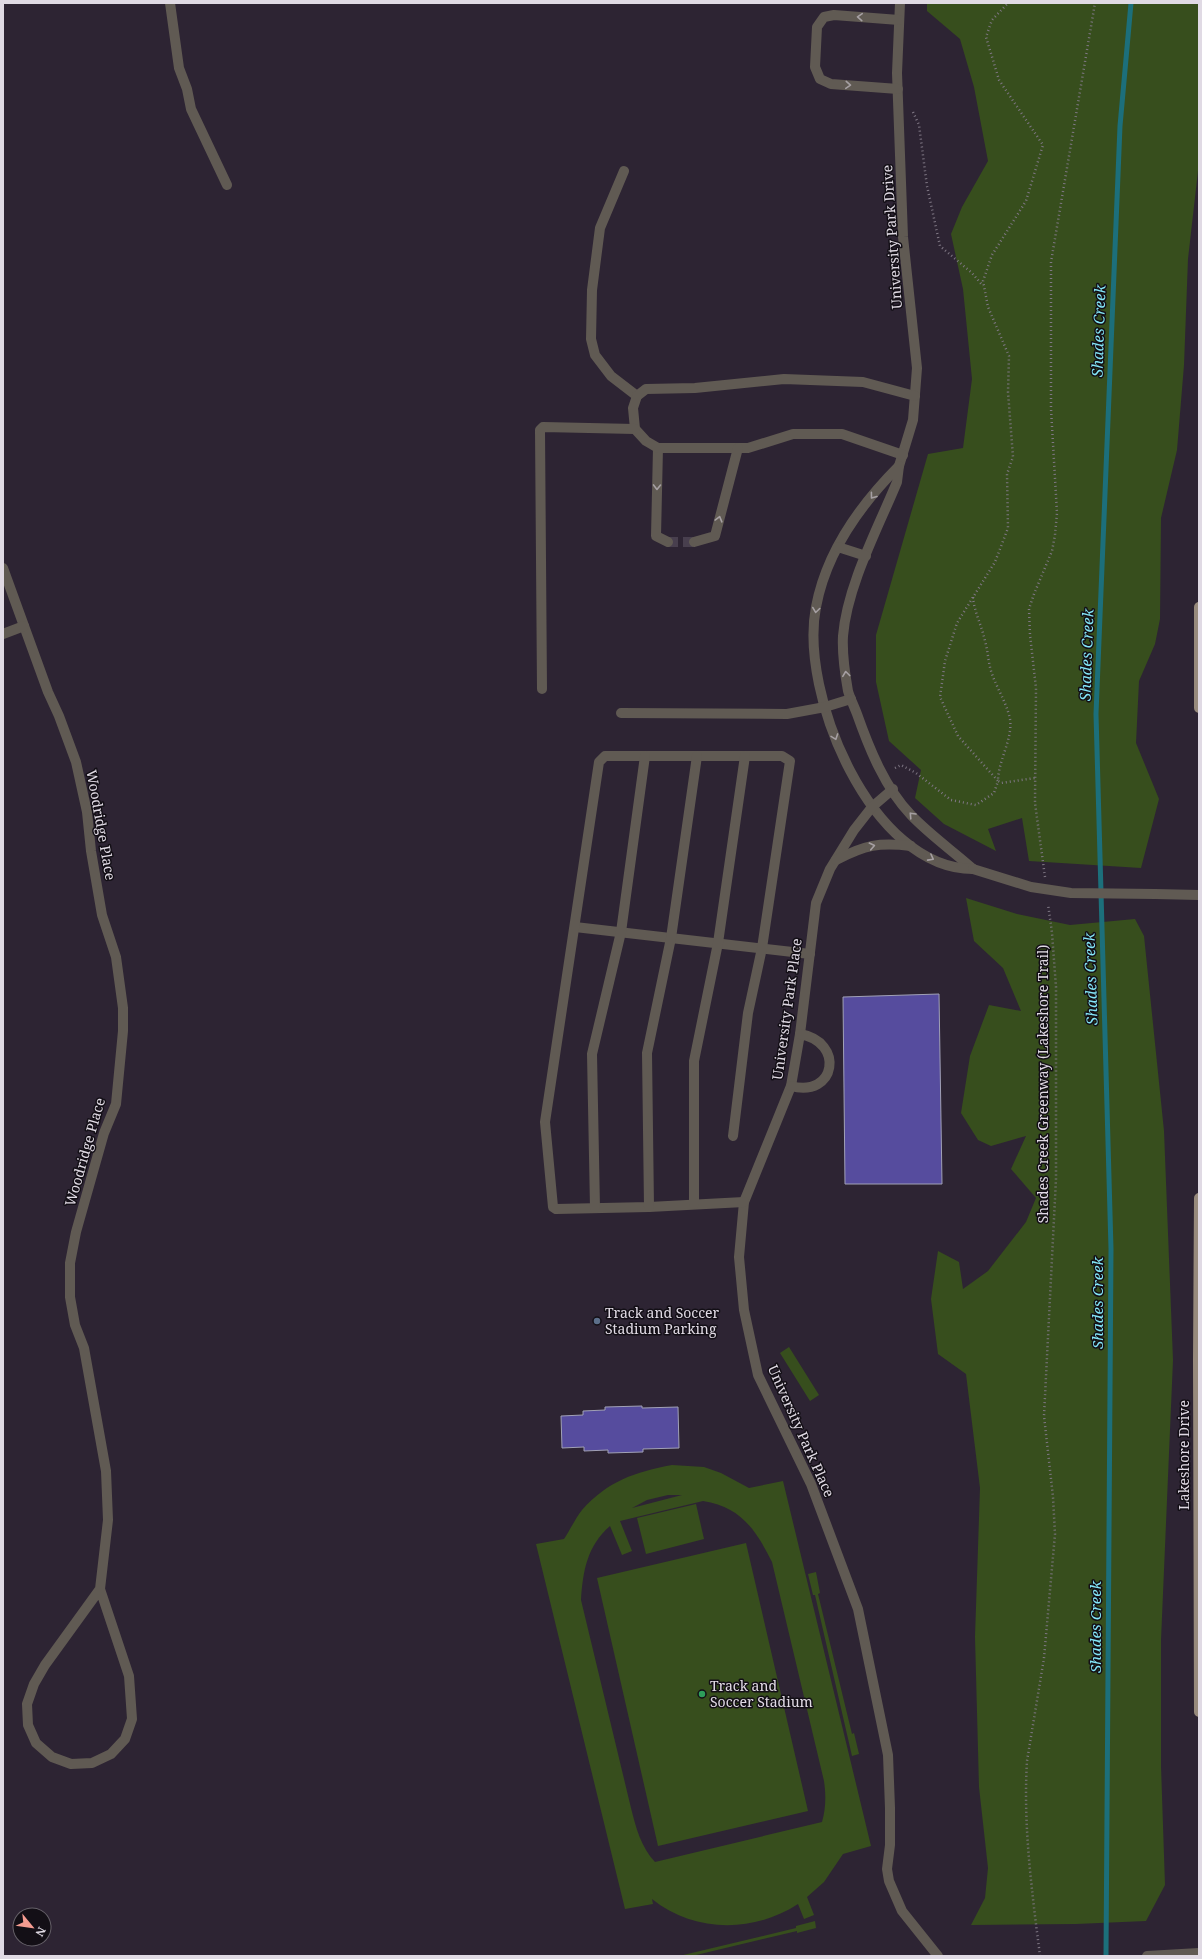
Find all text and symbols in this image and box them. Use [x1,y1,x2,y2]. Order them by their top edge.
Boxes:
one-way arrow [857,12,863,21]
one-way arrow [845,80,851,89]
street label: University Park Drive [877,164,906,310]
water label: Shades Creek [1086,284,1110,377]
one-way arrow [653,484,662,490]
one-way arrow [871,491,878,498]
one-way arrow [714,516,723,523]
one-way arrow [812,607,821,613]
water label: Shades Creek [1074,608,1098,701]
one-way arrow [842,671,851,677]
one-way arrow [831,734,839,741]
street label: Woodridge Place [82,768,121,882]
one-way arrow [910,813,917,820]
one-way arrow [869,842,875,850]
one-way arrow [927,853,934,860]
water label: Shades Creek [1078,932,1102,1025]
street label: University Park Place [767,937,806,1081]
street label: Shades Creek Greenway (Lakeshore Trail) [1033,945,1052,1223]
street label: Woodridge Place [60,1095,109,1208]
water label: Shades Creek [1087,1256,1107,1349]
place label: Track and Soccer Stadium Parking [605,1303,720,1338]
marker: Track and Soccer Stadium Parking [592,1316,602,1326]
street label: University Park Place [764,1362,839,1500]
street label: Lakeshore Drive [1174,1400,1193,1510]
water label: Shades Creek [1085,1580,1105,1673]
place label: Track and Soccer Stadium [710,1676,813,1711]
marker: Track and Soccer Stadium [697,1689,707,1699]
north arrow [12,1907,52,1947]
text: N [32,1925,50,1940]

